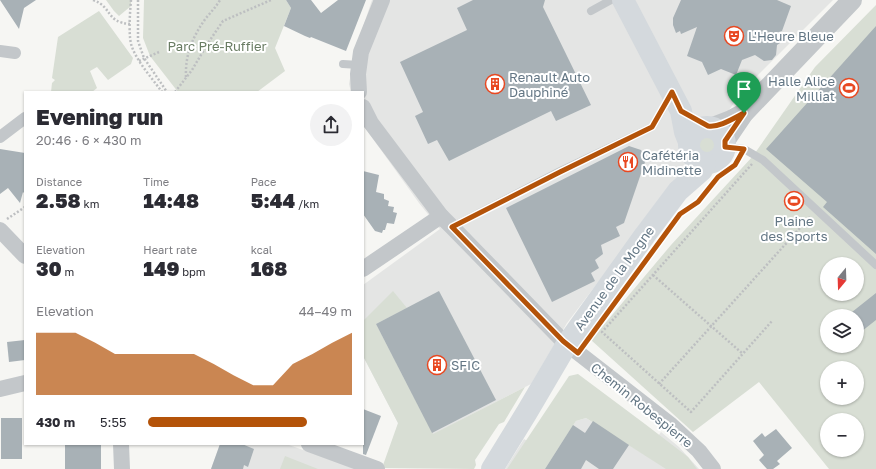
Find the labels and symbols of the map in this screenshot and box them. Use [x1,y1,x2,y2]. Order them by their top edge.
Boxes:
theatre icon: L'Heure Bleue [723,25,745,47]
place label: L'Heure Bleue [748,28,834,44]
park label: Parc Pré-Ruffier [167,38,267,54]
place label: Renault Auto Dauphiné [509,69,590,100]
pin [727,72,761,113]
building icon: Renault Auto Dauphiné [484,73,506,95]
place label: Halle Alice Milliat [768,73,835,104]
sports icon: Halle Alice Milliat [838,77,860,99]
place label: Cafétéria Midinette [642,147,702,178]
restaurant icon: Cafétéria Midinette [617,151,639,173]
sports icon: Plaine des Sports [783,190,805,212]
place label: Plaine des Sports [760,213,828,244]
street label: Avenue de la Mogne [571,223,657,333]
north arrow [820,257,864,301]
building icon: SFIC [426,354,448,376]
place label: SFIC [451,357,480,373]
street label: Chemin Robespierre [588,359,696,451]

